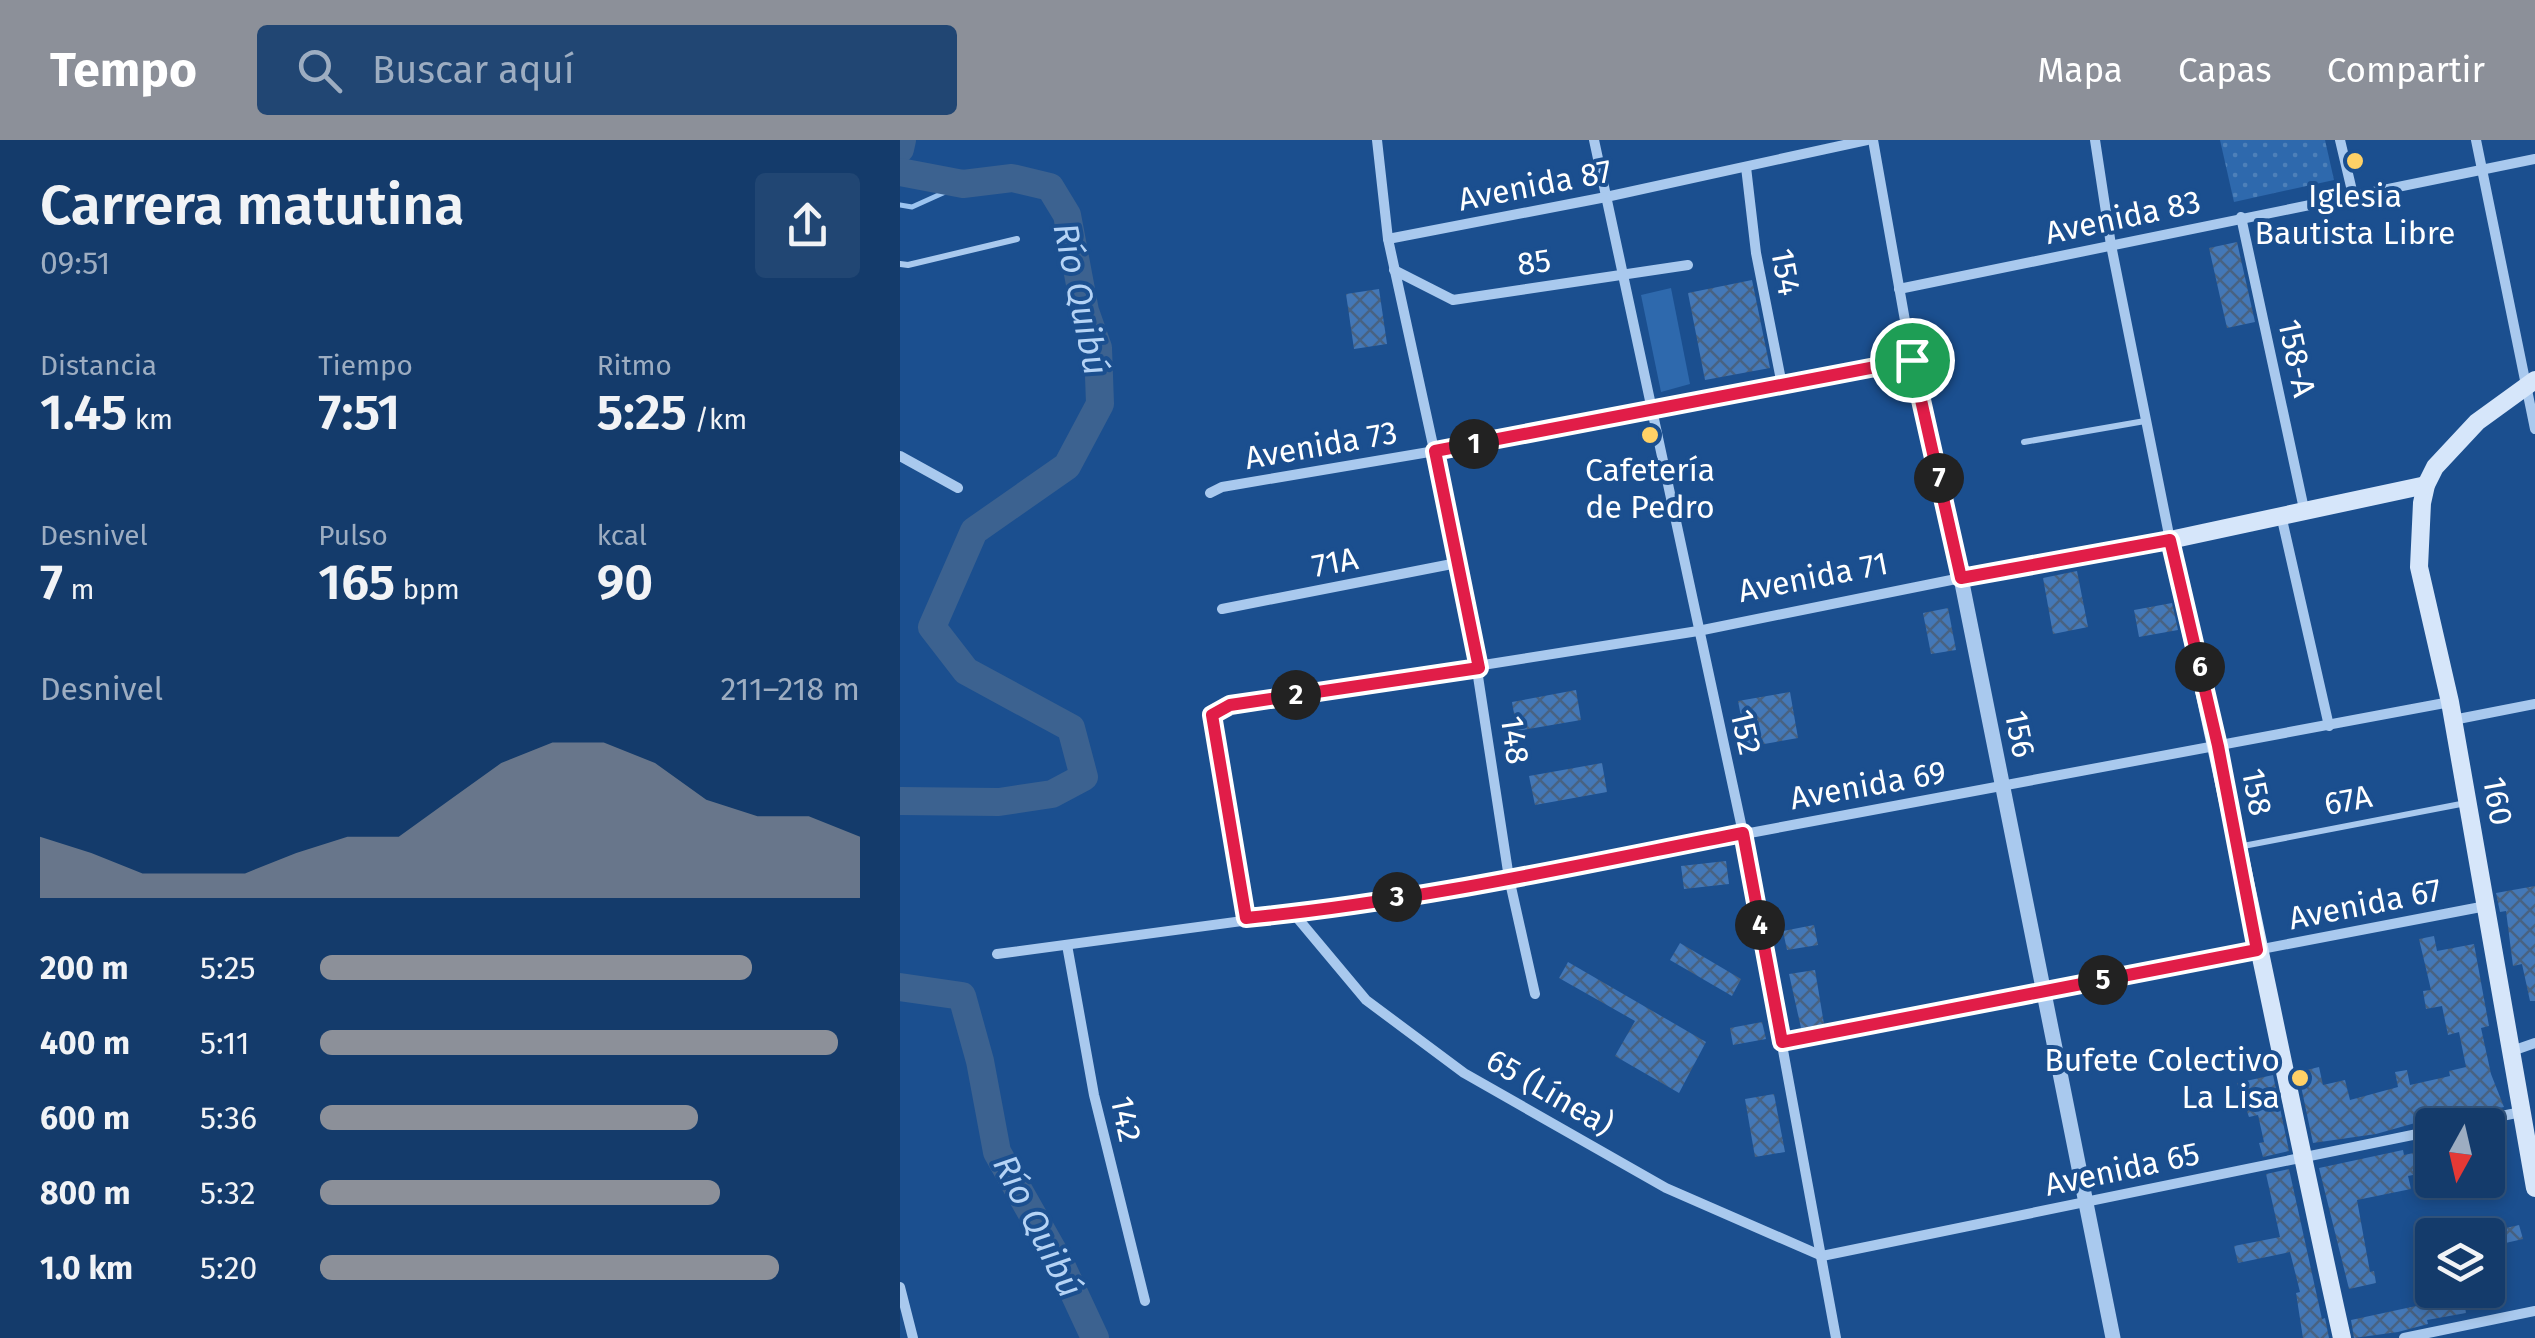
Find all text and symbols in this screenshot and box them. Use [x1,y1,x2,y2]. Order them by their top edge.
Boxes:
search box [257,25,957,115]
text: Tempo [50,41,197,99]
icon: search [292,43,347,98]
text: Buscar aquí [372,47,574,93]
text: Mapa [2037,49,2123,91]
text: Capas [2178,49,2272,91]
text: Compartir [2327,49,2485,91]
marker: Iglesia Bautista Libre [2344,150,2366,172]
street label: Avenida 87 [1455,152,1615,218]
text: Carrera matutina [40,173,464,239]
button: share [755,173,860,278]
place label: Iglesia Bautista Libre [2254,177,2456,252]
street label: Avenida 83 [2042,182,2204,252]
water label: Río Quibú [1044,219,1118,379]
street label: 85 [1515,241,1553,283]
text: 09:51 [40,244,110,282]
street label: 154 [1763,246,1809,298]
street label: 158-A [2270,316,2324,401]
pin [1870,318,1955,403]
icon: arrive [1885,333,1940,388]
text: Distancia [40,349,157,382]
text: Tiempo [318,349,413,382]
text: Ritmo [597,349,672,382]
text: 1.45 [40,382,127,442]
text: 7:51 [318,382,400,442]
text: 5:25 [597,382,687,442]
text: km [127,403,173,436]
text: /km [687,403,747,436]
street label: Avenida 73 [1242,413,1400,477]
pin: 1 [1449,419,1499,469]
marker: Cafetería de Pedro [1639,424,1661,446]
text: 1 [1468,427,1481,460]
place label: Cafetería de Pedro [1585,451,1715,526]
pin: 7 [1914,453,1964,503]
text: 7 [1932,461,1946,494]
text: Desnivel [40,519,148,552]
text: Pulso [318,519,388,552]
text: kcal [597,519,647,552]
street label: 71A [1309,539,1362,585]
street label: Avenida 71 [1735,544,1891,610]
text: 7 [40,552,63,612]
text: 165 [318,552,395,612]
text: 90 [597,552,653,612]
text: m [63,573,95,606]
text: bpm [395,573,460,606]
pin: 6 [2175,642,2225,692]
text: 6 [2192,650,2208,683]
text: Desnivel [40,670,163,708]
text: 211–218 m [721,670,860,708]
pin: 2 [1271,670,1321,720]
text: 2 [1289,678,1303,711]
street label: 152 [1722,706,1770,758]
street label: 156 [1997,707,2043,761]
street label: 148 [1493,713,1537,767]
street label: Avenida 69 [1787,753,1949,817]
street label: 158 [2234,765,2280,819]
street label: 160 [2475,774,2521,828]
street label: 67A [2321,777,2376,823]
street label: Avenida 67 [2285,871,2445,937]
pin: 3 [1372,872,1422,922]
text: 3 [1390,880,1404,913]
pin: 4 [1735,900,1785,950]
text: 4 [1752,908,1768,941]
text: 200 m [40,949,129,987]
text: 5:25 [200,949,256,987]
pin: 5 [2078,955,2128,1005]
text: 5 [2095,963,2111,996]
text: 400 m [40,1024,130,1062]
text: 5:11 [200,1024,250,1062]
street label: 65 (Línea) [1480,1041,1620,1143]
place label: Bufete Colectivo La Lisa [2044,1041,2280,1116]
marker: Bufete Colectivo La Lisa [2289,1067,2311,1089]
street label: 142 [1103,1093,1149,1145]
text: 600 m [40,1099,130,1137]
text: 5:36 [200,1099,257,1137]
north arrow [2415,1108,2505,1198]
map controls [2415,1108,2505,1308]
street label: Avenida 65 [2041,1134,2203,1204]
water label: Río Quibú [984,1148,1092,1304]
text: 800 m [40,1174,131,1212]
text: 5:32 [200,1174,256,1212]
button: layers [2415,1218,2505,1308]
text: 1.0 km [40,1249,133,1287]
text: 5:20 [200,1249,257,1287]

